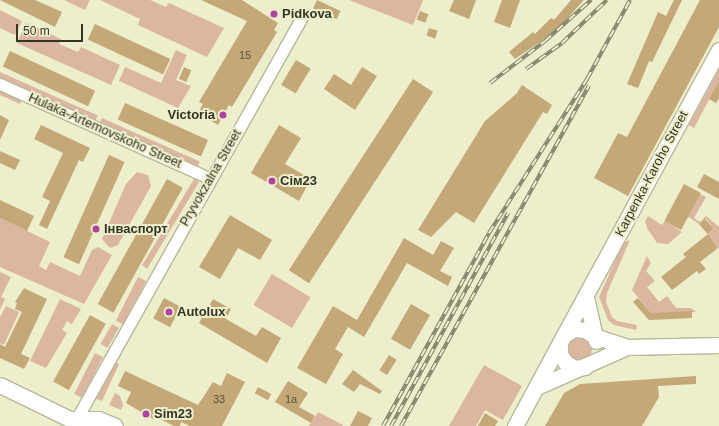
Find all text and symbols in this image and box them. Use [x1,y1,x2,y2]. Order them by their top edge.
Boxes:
place label: Pidkova [282,6,332,22]
marker: Pidkova [269,9,279,19]
scale bar [18,16,85,42]
text: 50 m [23,24,50,38]
house number: 15 [239,48,251,62]
street label: Hulaka-Artemovskoho Street [26,90,184,172]
place label: Victoria [168,107,215,123]
street label: Karpenka-Karoho Street [612,108,692,240]
marker: Victoria [218,110,228,120]
street label: Pryvokzalna Street [177,127,245,229]
place label: Сім23 [280,173,317,189]
marker: Сім23 [267,176,277,186]
place label: Інваспорт [104,221,168,237]
marker: Інваспорт [91,224,101,234]
place label: Autolux [177,304,225,320]
marker: Autolux [164,307,174,317]
house number: 33 [213,392,225,406]
house number: 1а [285,392,297,406]
place label: Sim23 [154,406,192,422]
marker: Sim23 [141,409,151,419]

